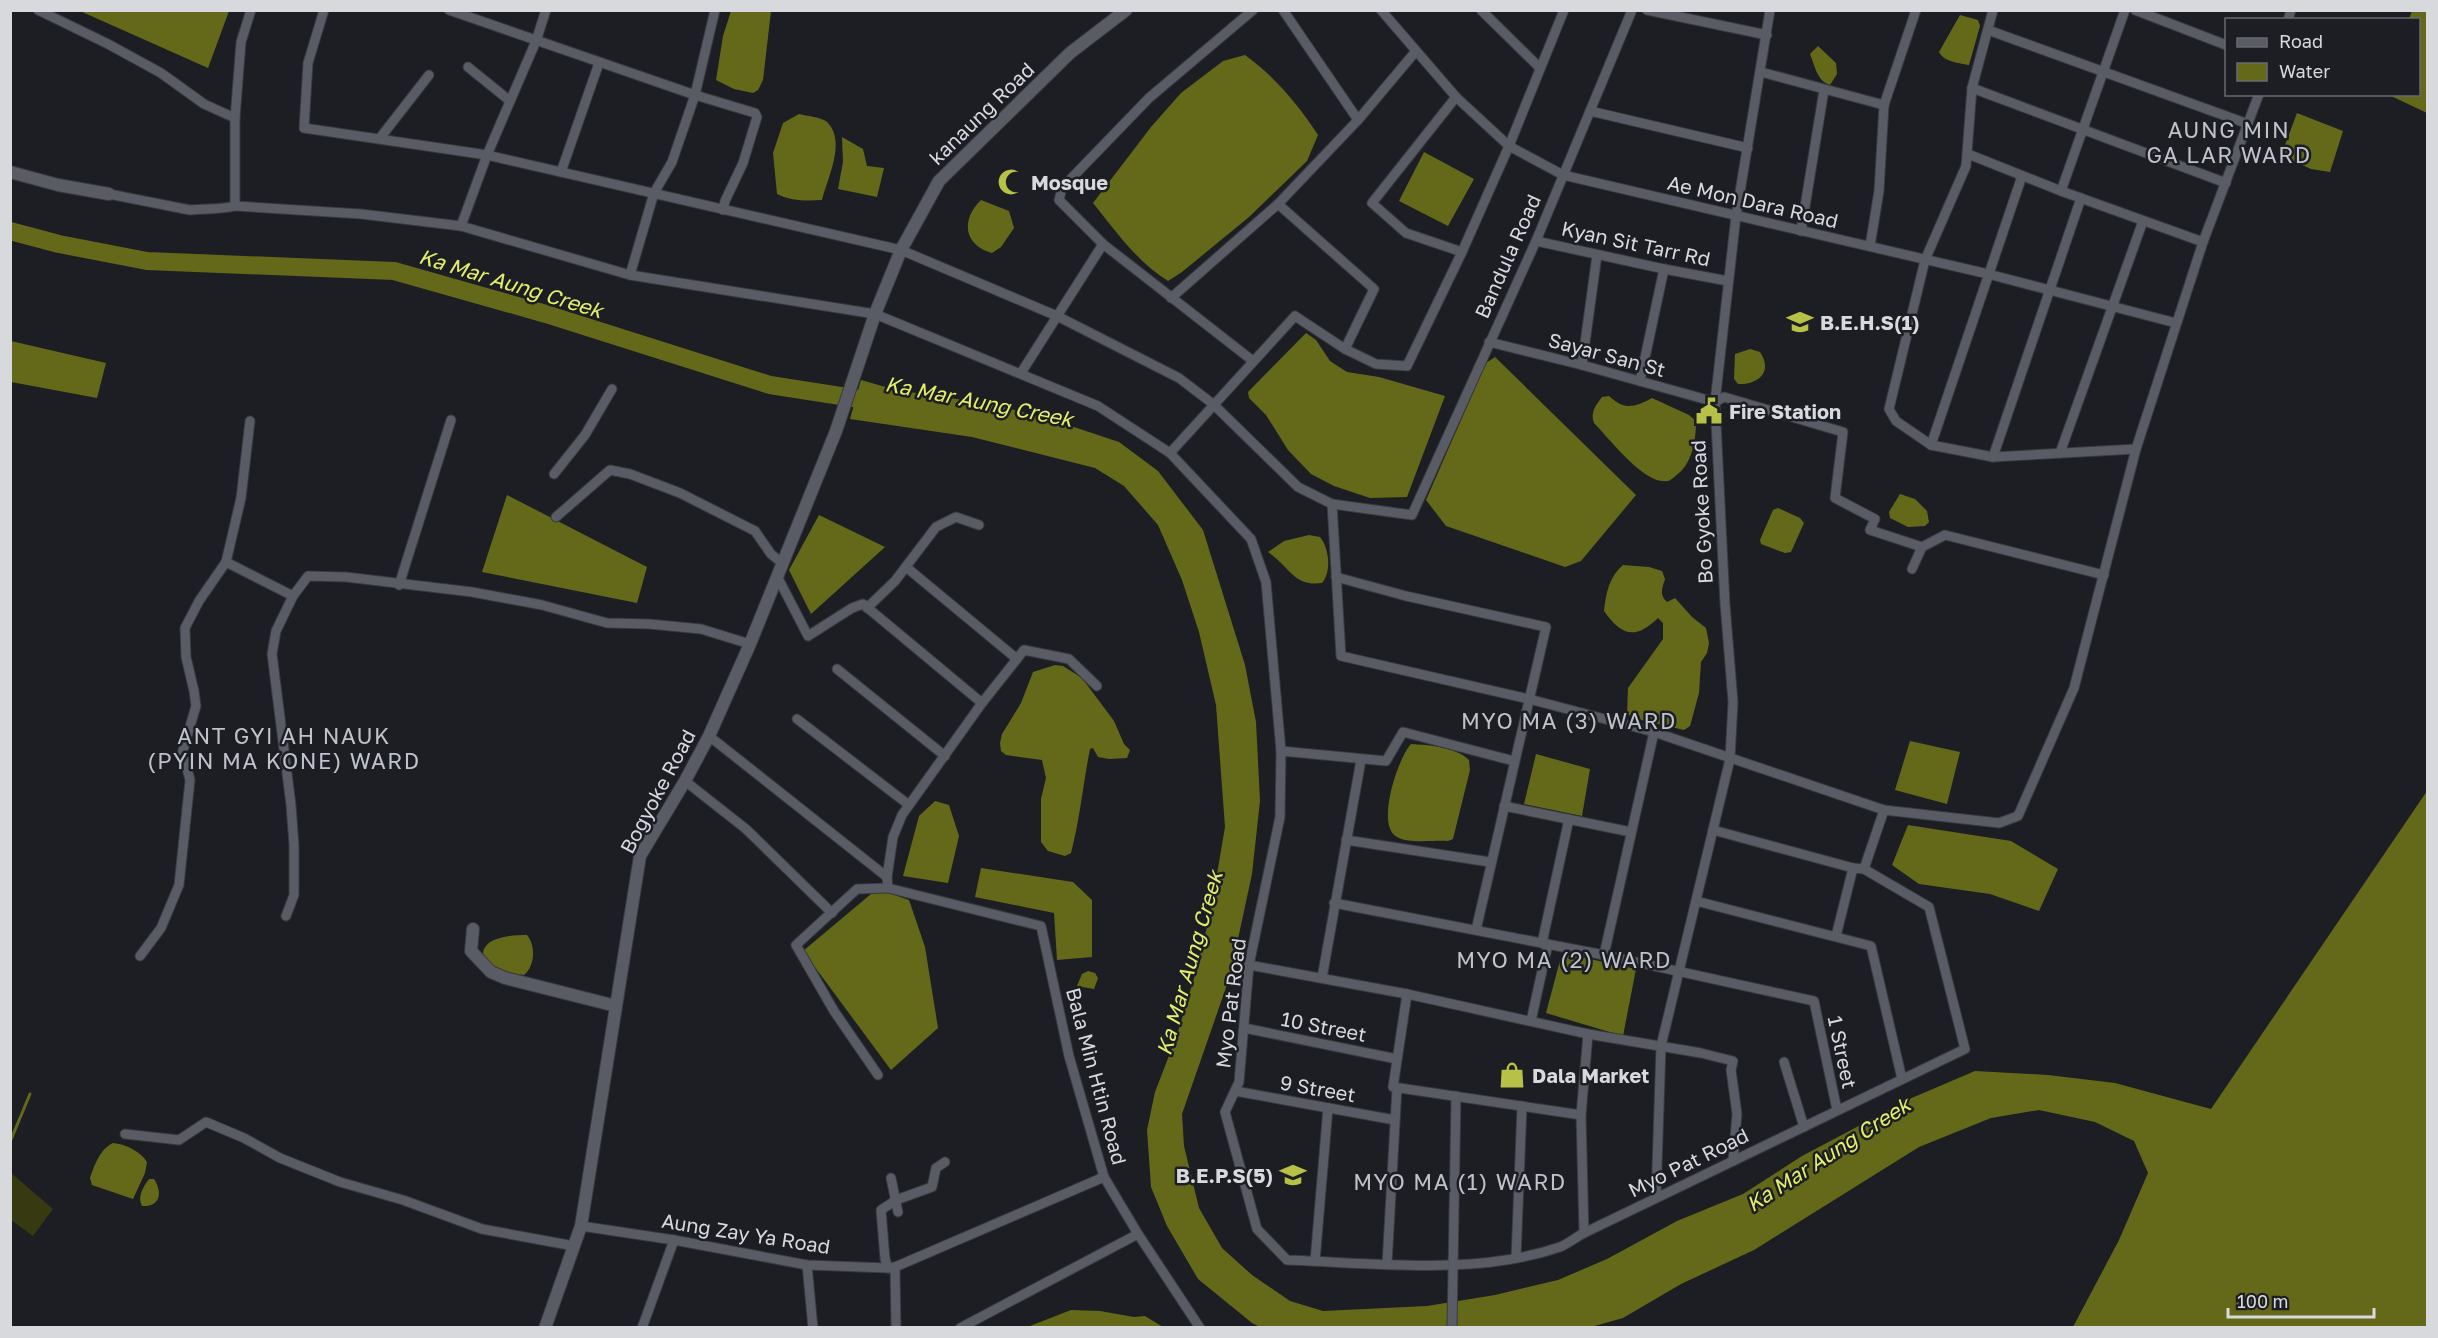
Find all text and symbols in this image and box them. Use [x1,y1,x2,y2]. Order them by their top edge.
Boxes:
legend [2225,18,2420,96]
text: Road [2279,30,2323,52]
street label: kanaung Road [923,57,1039,169]
text: Water [2279,60,2330,82]
district label: AUNG MIN GA LAR WARD [2146,116,2312,168]
mosque icon: Mosque [996,167,1026,197]
place label: Mosque [1031,170,1108,194]
street label: Ae Mon Dara Road [1665,170,1841,232]
street label: Bandula Road [1469,190,1545,322]
street label: Kyan Sit Tarr Rd [1559,216,1713,270]
water label: Ka Mar Aung Creek [416,243,608,324]
school or university icon: B.E.H.S(1) [1785,307,1815,337]
place label: B.E.H.S(1) [1820,310,1920,334]
street label: Sayar San St [1546,327,1668,381]
water label: Ka Mar Aung Creek [883,370,1077,432]
public building icon: Fire Station [1694,396,1724,426]
place label: Fire Station [1729,399,1841,423]
street label: Bo Gyoke Road [1685,440,1717,584]
district label: MYO MA (3) WARD [1461,707,1677,734]
district label: ANT GYI AH NAUK (PYIN MA KONE) WARD [147,722,421,774]
street label: Bogyoke Road [614,725,700,857]
water label: Ka Mar Aung Creek [1150,866,1228,1058]
street label: Myo Pat Road [1210,937,1250,1069]
district label: MYO MA (2) WARD [1456,946,1672,973]
street label: Bala Min Htin Road [1062,985,1132,1167]
street label: 10 Street [1279,1006,1369,1046]
street label: 1 Street [1824,1013,1862,1091]
shop icon: Dala Market [1497,1060,1527,1090]
place label: Dala Market [1532,1063,1649,1087]
street label: 9 Street [1278,1070,1358,1106]
water label: Ka Mar Aung Creek [1741,1090,1917,1217]
street label: Myo Pat Road [1624,1123,1752,1201]
school or university icon: B.E.P.S(5) [1278,1160,1308,1190]
place label: B.E.P.S(5) [1176,1163,1273,1187]
district label: MYO MA (1) WARD [1353,1168,1567,1195]
street label: Aung Zay Ya Road [660,1208,832,1258]
scale bar [2228,1281,2374,1319]
text: 100 m [2237,1290,2288,1312]

